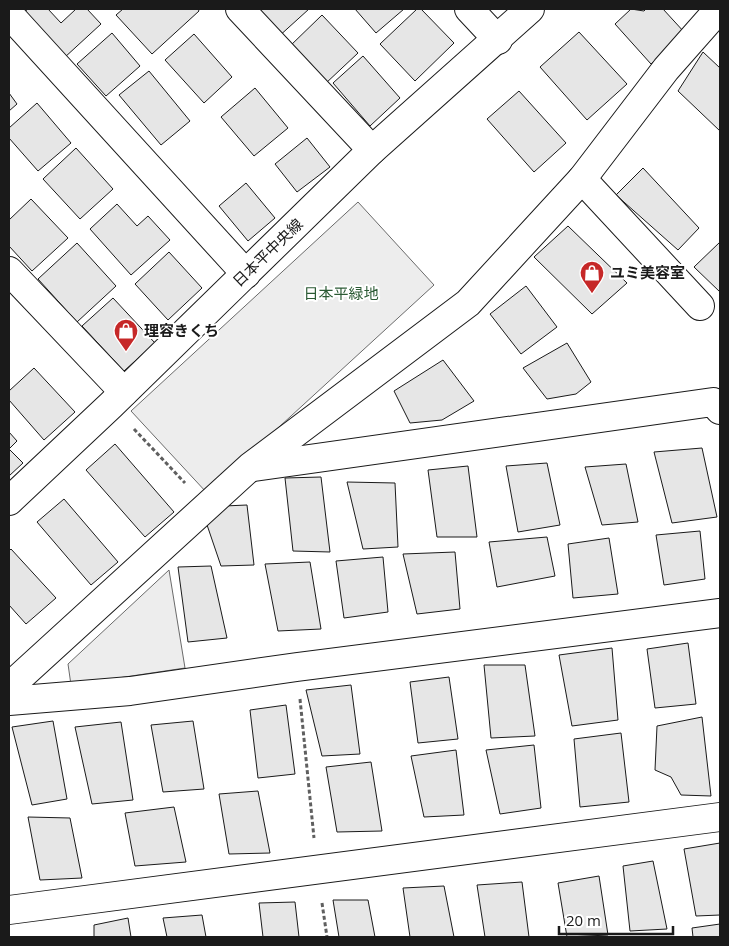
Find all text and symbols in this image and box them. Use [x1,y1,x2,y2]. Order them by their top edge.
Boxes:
street label: 日本平中央線 [228,214,307,291]
shop icon: ユミ美容室 [579,260,605,294]
place label: ユミ美容室 [610,262,685,282]
park label: 日本平緑地 [303,283,379,303]
shop icon: 理容きくち [113,318,139,352]
place label: 理容きくち [144,320,219,340]
scale bar [559,904,673,936]
text: 20 m [566,910,601,930]

